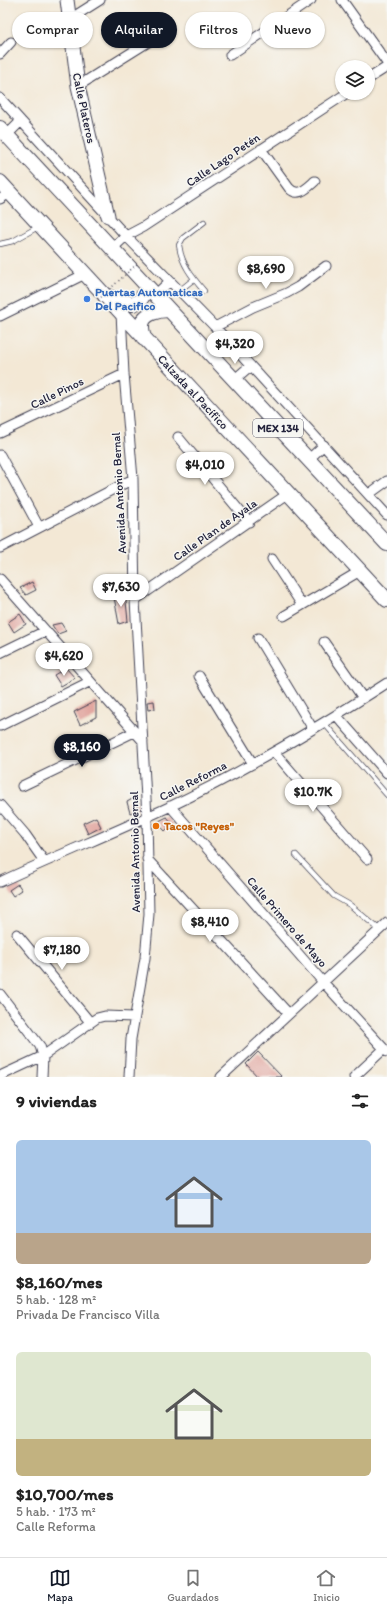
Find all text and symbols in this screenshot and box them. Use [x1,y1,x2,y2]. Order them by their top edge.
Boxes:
chip: Comprar [12,12,93,48]
chip: Alquilar [101,12,177,48]
chip: Filtros [185,12,252,48]
chip: Nuevo [260,12,325,48]
map controls [335,60,375,100]
button: layers [335,60,375,100]
street label: Calle Plateros [70,71,98,145]
street label: Calle Lago Petén [184,130,263,190]
pin: $8,690 [233,256,299,290]
text: $8,690 [247,261,285,276]
place label: Puertas Automaticas Del Pacifico [95,285,204,313]
marker: Puertas Automaticas Del Pacifico [82,294,92,304]
pin: $4,320 [202,331,268,365]
text: $4,320 [215,336,255,351]
street label: Calzada al Pacífico [155,352,231,432]
street label: Calle Pinos [28,374,86,412]
road number: MEX 134 [253,419,303,437]
street label: Avenida Antonio Bernal [109,431,129,554]
pin: $4,010 [172,452,238,486]
text: $4,010 [185,457,225,472]
street label: Calle Plan de Ayala [170,495,260,564]
pin: $7,630 [88,574,154,608]
text: $7,630 [102,579,140,594]
pin: $4,620 [31,643,97,677]
text: $4,620 [44,648,84,663]
pin: $8,160 [49,734,115,768]
text: $8,160 [63,739,101,754]
street label: Calle Reforma [157,758,229,804]
pin: $10.7K [280,779,346,813]
text: $10.7K [294,784,332,799]
street label: Avenida Antonio Bernal [127,791,143,913]
place label: Tacos "Reyes" [163,819,235,834]
marker: Tacos "Reyes" [151,821,161,831]
street label: Calle Primero de Mayo [244,874,330,970]
pin: $8,410 [177,909,243,943]
text: $8,410 [191,914,229,929]
pin: $7,180 [29,937,95,971]
text: $7,180 [43,942,81,957]
icon: filters [349,1090,371,1112]
text: 9 viviendas [16,1091,97,1111]
icon: home [158,1166,230,1238]
text: $8,160/mes [16,1272,102,1292]
text: 5 hab. · 128 m² [16,1292,96,1307]
text: Privada De Francisco Villa [16,1307,160,1322]
icon: home [158,1378,230,1450]
text: $10,700/mes [16,1484,114,1504]
text: 5 hab. · 173 m² [16,1504,96,1519]
text: Calle Reforma [16,1519,96,1534]
tab: Mapa [47,1567,73,1604]
tab: Guardados [167,1567,219,1604]
tab: Inicio [313,1567,340,1604]

